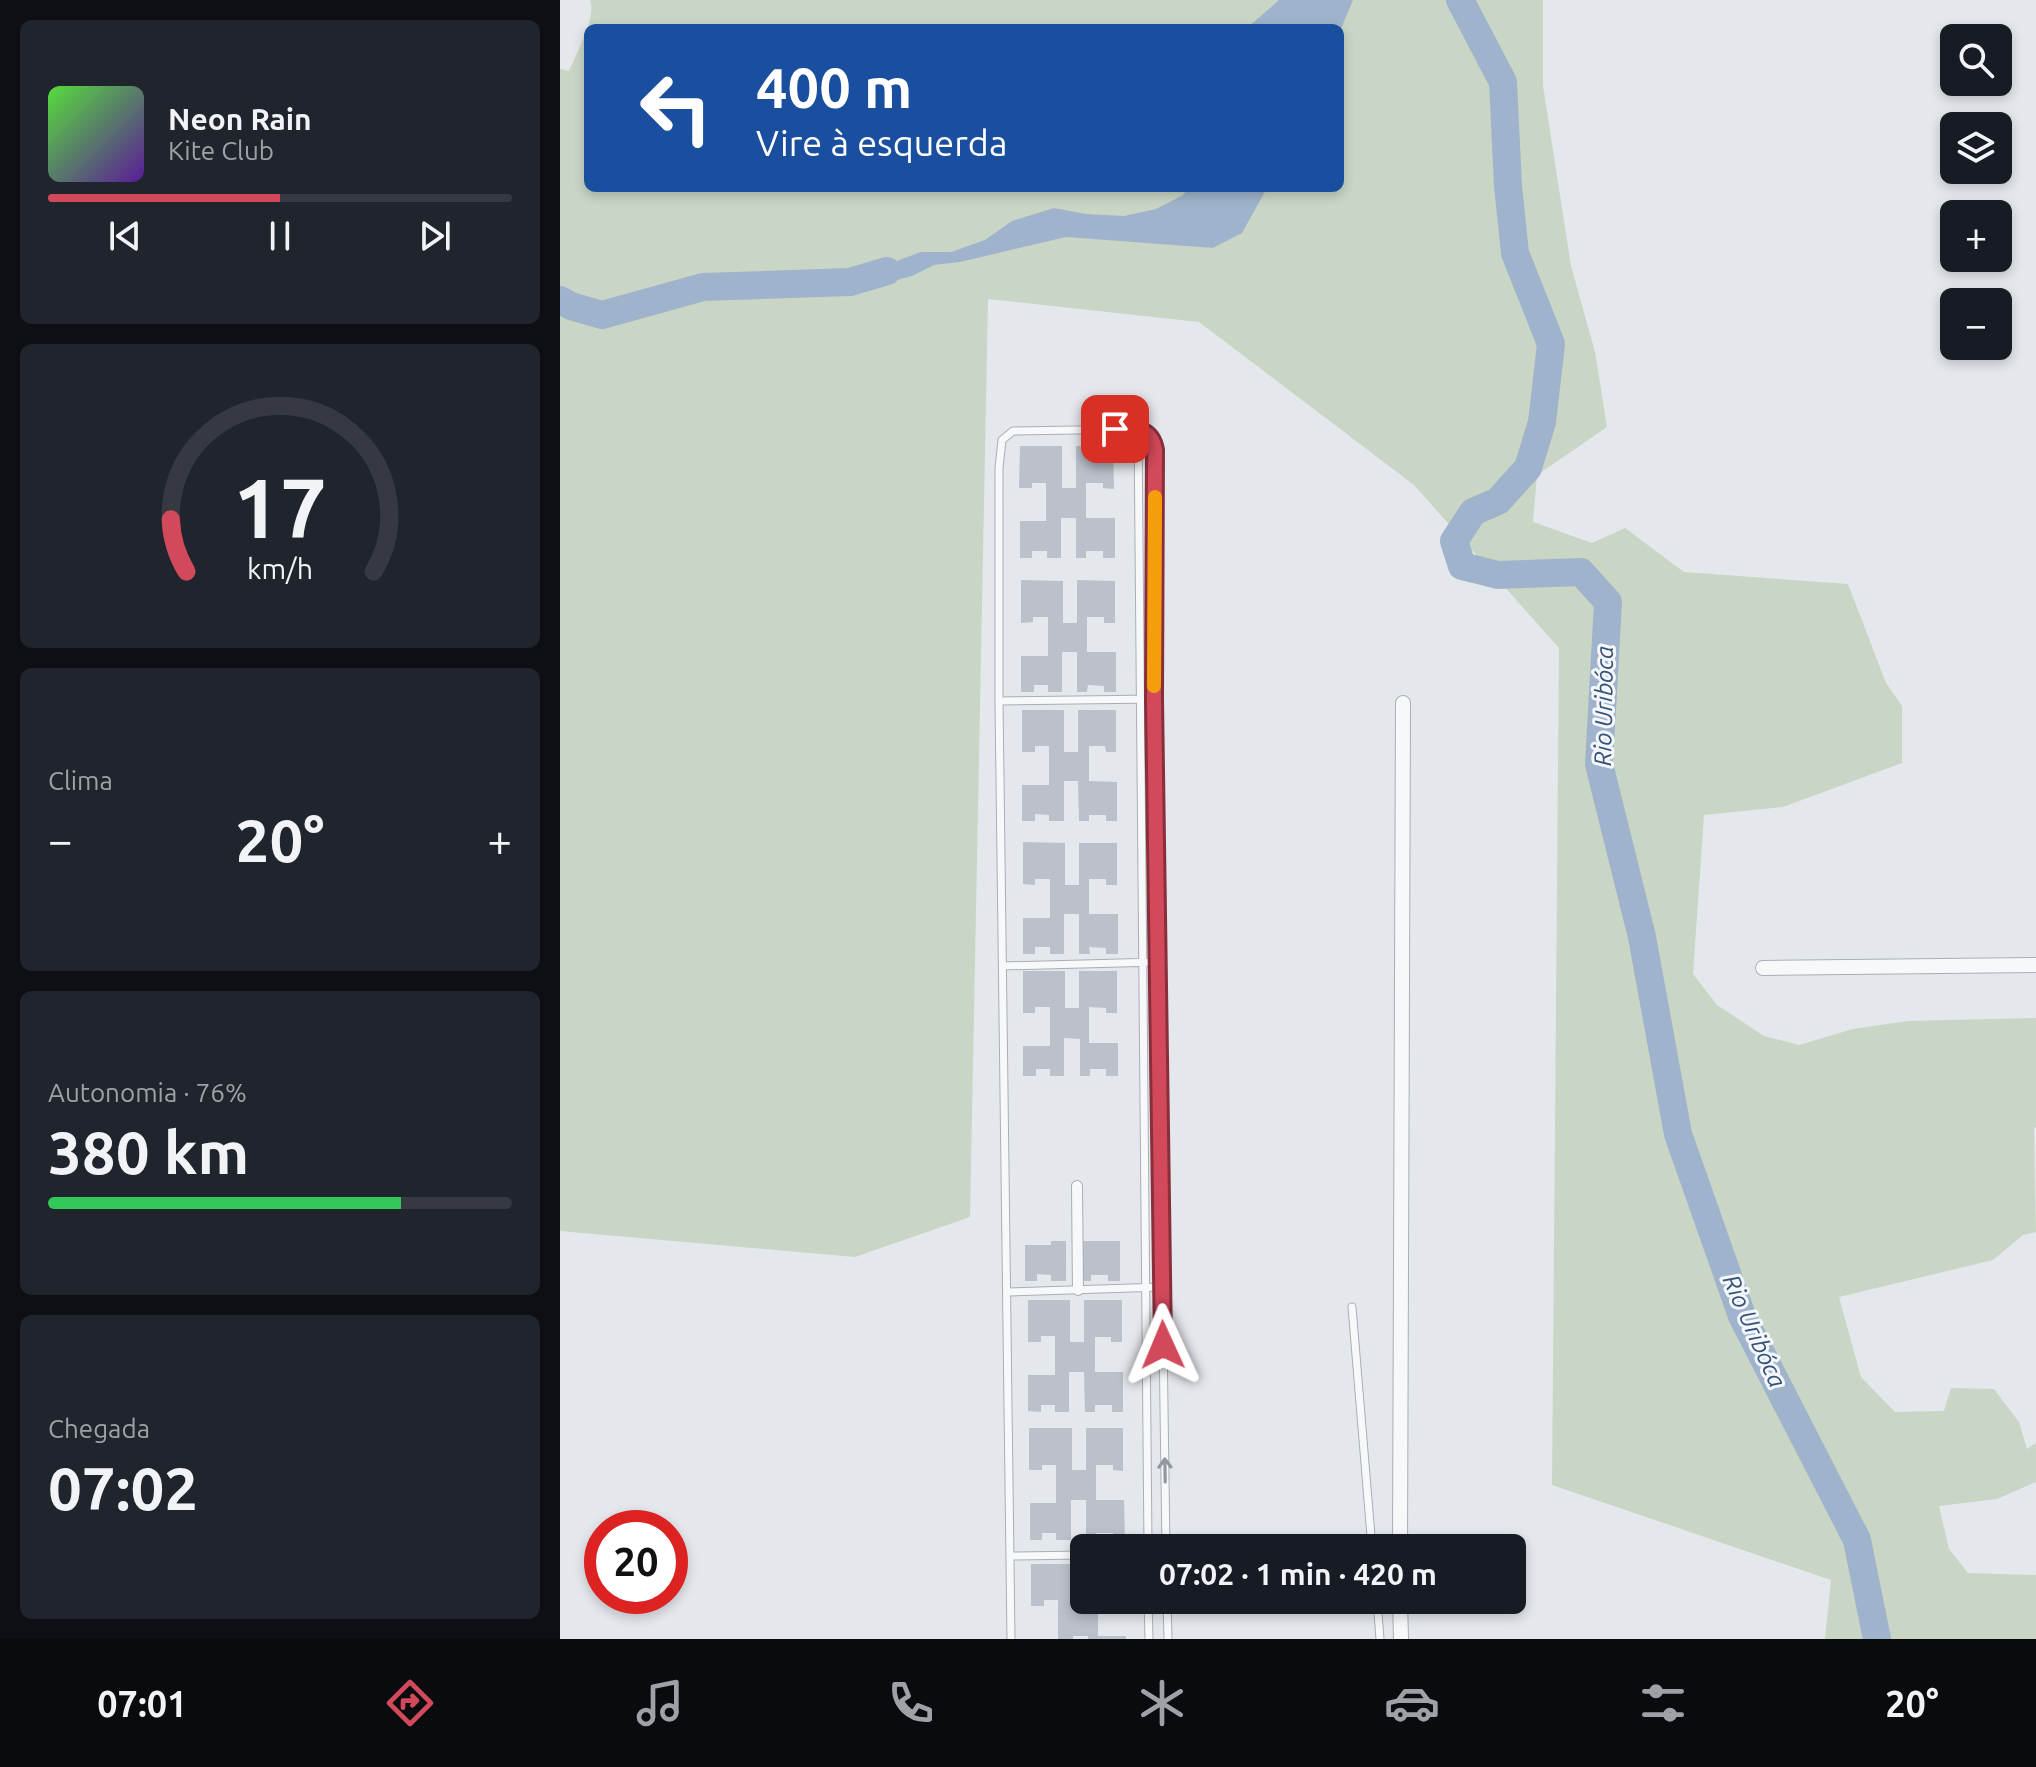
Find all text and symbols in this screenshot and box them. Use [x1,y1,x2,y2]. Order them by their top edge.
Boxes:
map controls [1940,24,2012,360]
button: search [1940,24,2012,96]
icon: left [624,56,728,160]
text: 400 m [756,56,912,119]
text: Neon Rain [168,102,312,136]
button: layers [1940,112,2012,184]
text: Vire à esquerda [756,122,1007,163]
text: Kite Club [168,136,274,165]
button: + [1940,200,2012,272]
icon: previous [103,214,147,258]
icon: pause [258,214,302,258]
icon: next [413,214,457,258]
button: − [1940,288,2012,360]
pin [1081,395,1149,463]
icon: arrive [1093,407,1137,451]
text: 17 [233,459,327,553]
text: km/h [247,552,313,584]
water label: Rio Uribóca [1589,646,1618,766]
text: Clima [48,766,113,795]
text: 20° [236,806,324,873]
text: − [48,815,73,864]
text: + [487,815,512,864]
text: Autonomia · 76% [48,1078,247,1107]
text: 380 km [48,1118,249,1185]
water label: Rio Uribóca [1718,1270,1791,1391]
position arrow [1121,1303,1205,1387]
text: Chegada [48,1414,150,1443]
text: 07:02 [48,1454,198,1521]
one-way arrow [1157,1457,1172,1484]
speed limit sign: 20 [584,1510,688,1614]
text: 07:02 · 1 min · 420 m [1159,1557,1437,1591]
icon: directions [382,1675,438,1731]
icon: music [632,1675,688,1731]
icon: phone [883,1675,939,1731]
icon: climate [1134,1675,1190,1731]
icon: car [1384,1675,1440,1731]
icon: filters [1635,1675,1691,1731]
text: 07:01 [97,1683,187,1724]
text: 20° [1885,1683,1939,1724]

